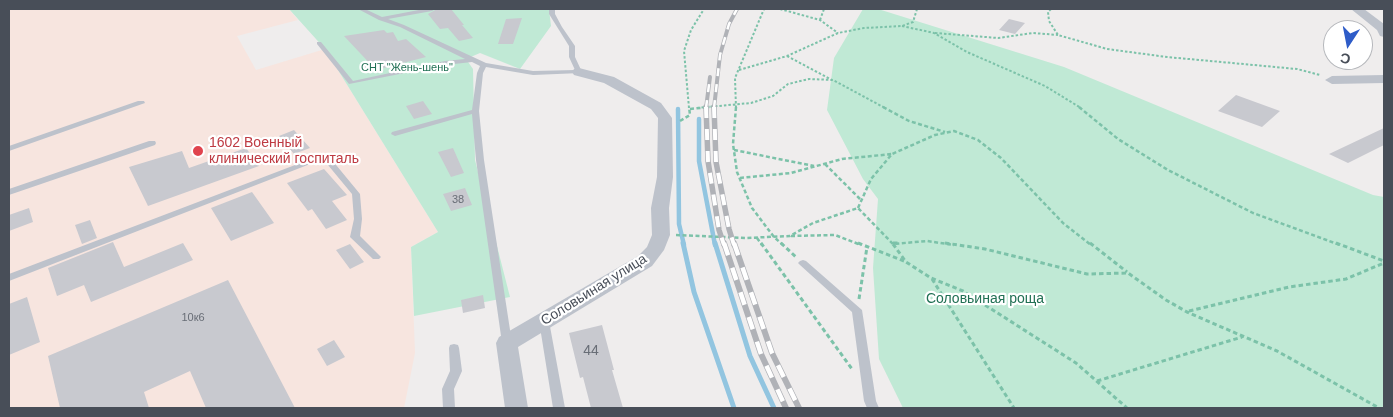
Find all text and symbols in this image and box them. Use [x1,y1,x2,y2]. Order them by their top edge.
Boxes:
north arrow [1323,20,1373,70]
text: С [1339,50,1352,68]
park label: СНТ "Жень-шень" [361,61,453,75]
place label: 1602 Военный клинический госпиталь [209,135,359,168]
marker: 1602 Военный клинический госпиталь [191,144,205,158]
house number: 38 [452,193,464,207]
street label: Соловьиная улица [538,251,650,329]
park label: Соловьиная роща [926,291,1044,307]
house number: 10к6 [181,311,205,325]
house number: 44 [583,343,599,359]

